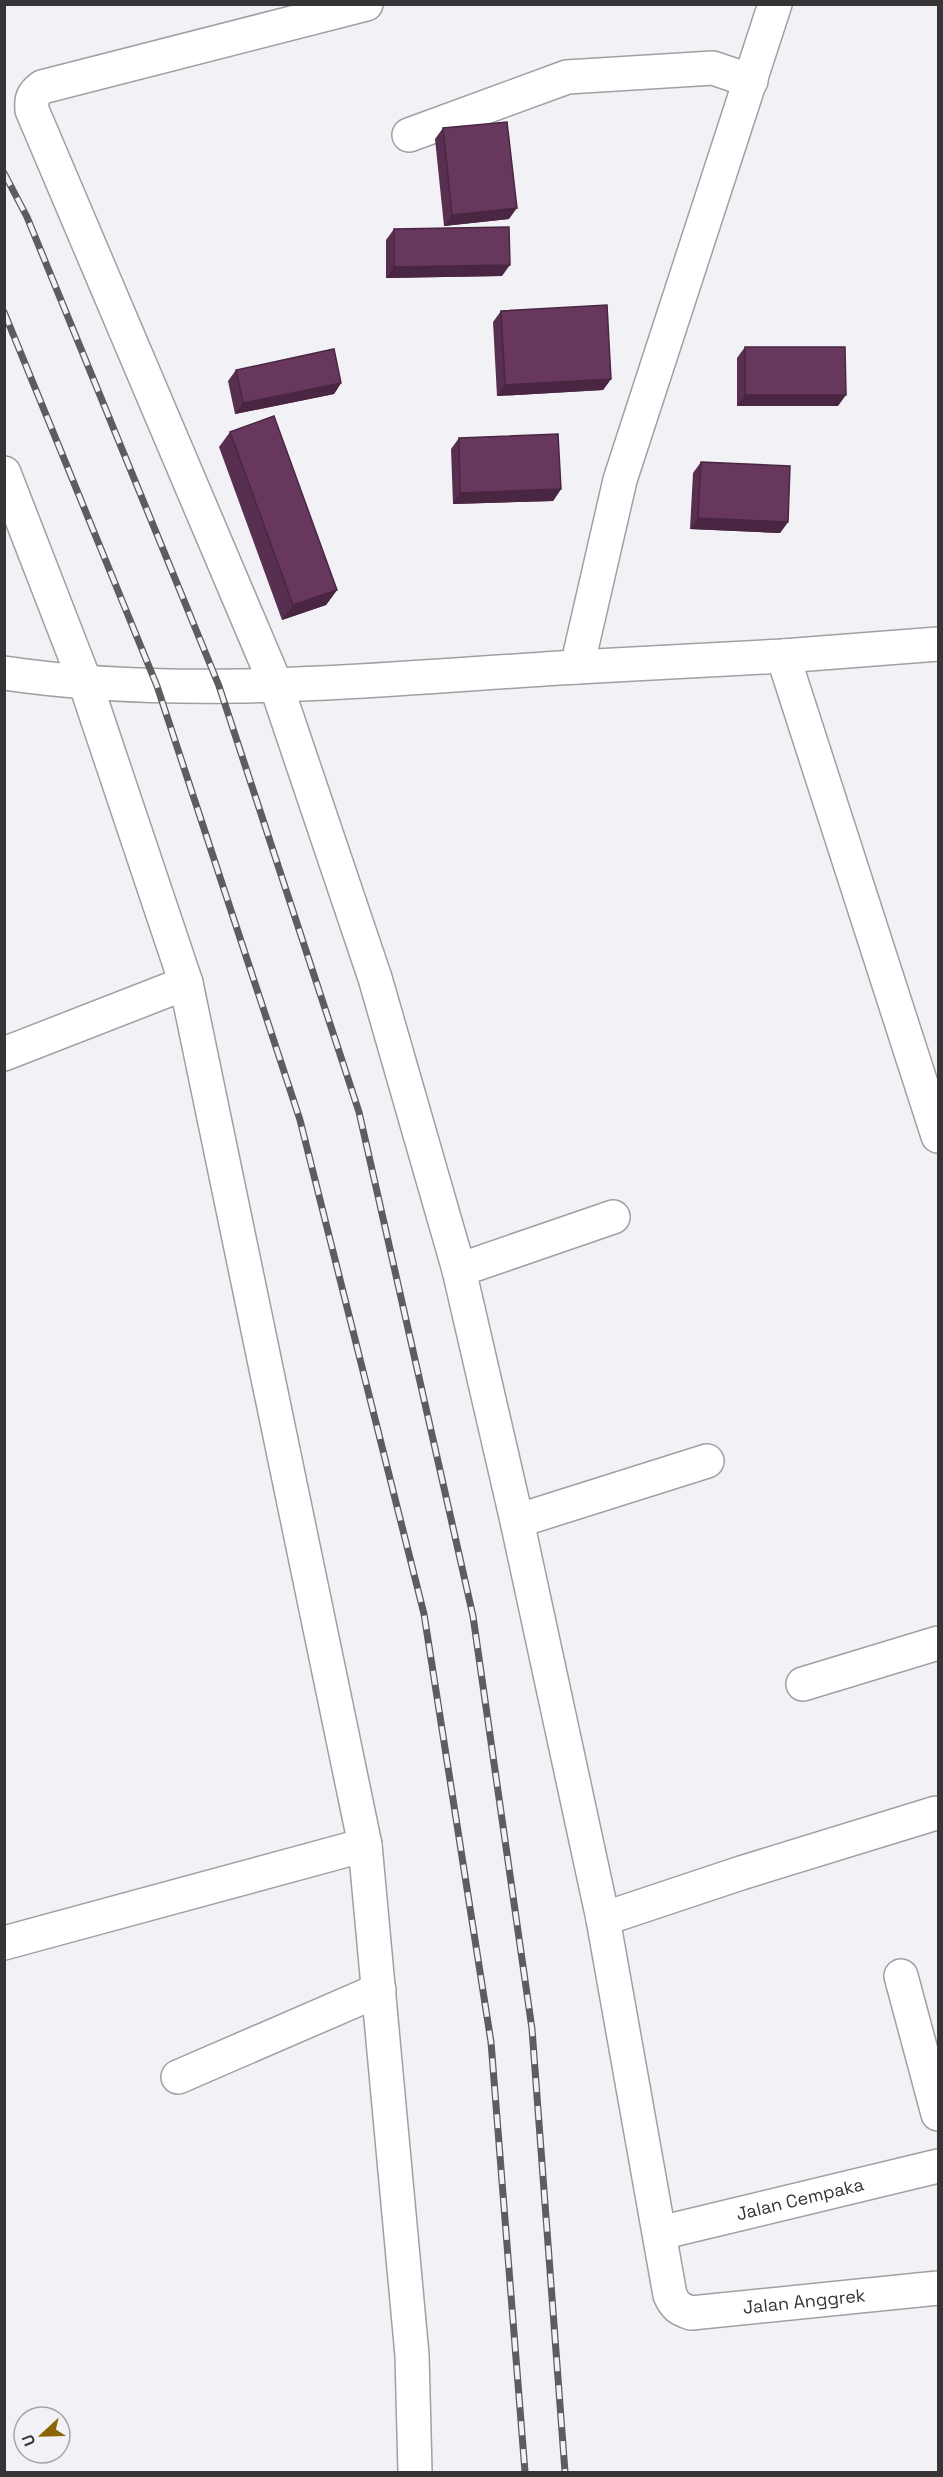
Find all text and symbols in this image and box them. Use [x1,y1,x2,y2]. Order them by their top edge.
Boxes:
street label: Jalan Cempaka [734,2172,866,2225]
street label: Jalan Anggrek [742,2283,867,2319]
north arrow [12,2405,72,2465]
text: U [17,2432,40,2449]

